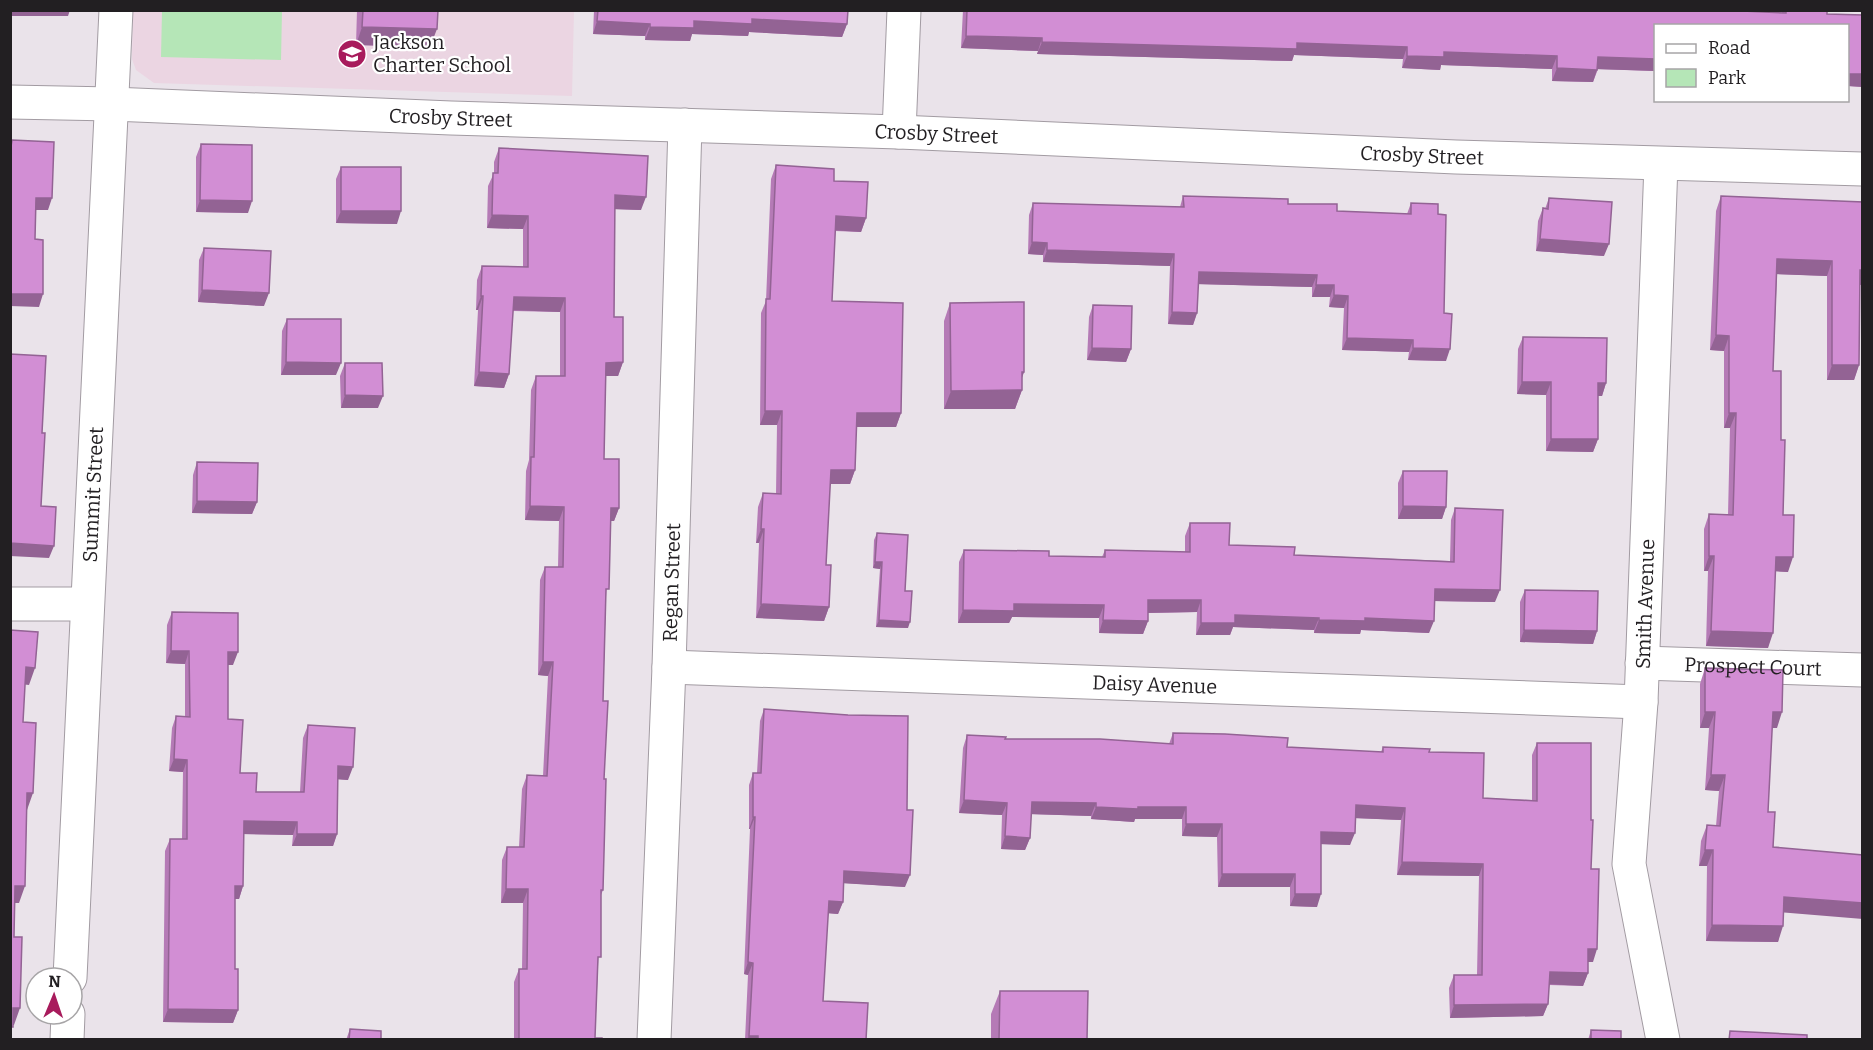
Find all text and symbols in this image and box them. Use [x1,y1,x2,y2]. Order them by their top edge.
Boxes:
legend [1654,24,1849,102]
place label: Jackson Charter School [372,30,511,77]
text: Road [1708,37,1751,59]
school or university icon: Jackson Charter School [336,38,368,70]
text: Park [1708,67,1747,89]
street label: Crosby Street [388,103,513,132]
street label: Crosby Street [874,119,999,148]
street label: Crosby Street [1359,141,1484,170]
street label: Summit Street [78,426,108,563]
street label: Regan Street [658,523,685,642]
street label: Smith Avenue [1631,539,1659,669]
street label: Prospect Court [1684,652,1822,681]
street label: Daisy Avenue [1092,670,1218,699]
north arrow [24,966,84,1026]
text: N [48,972,61,991]

